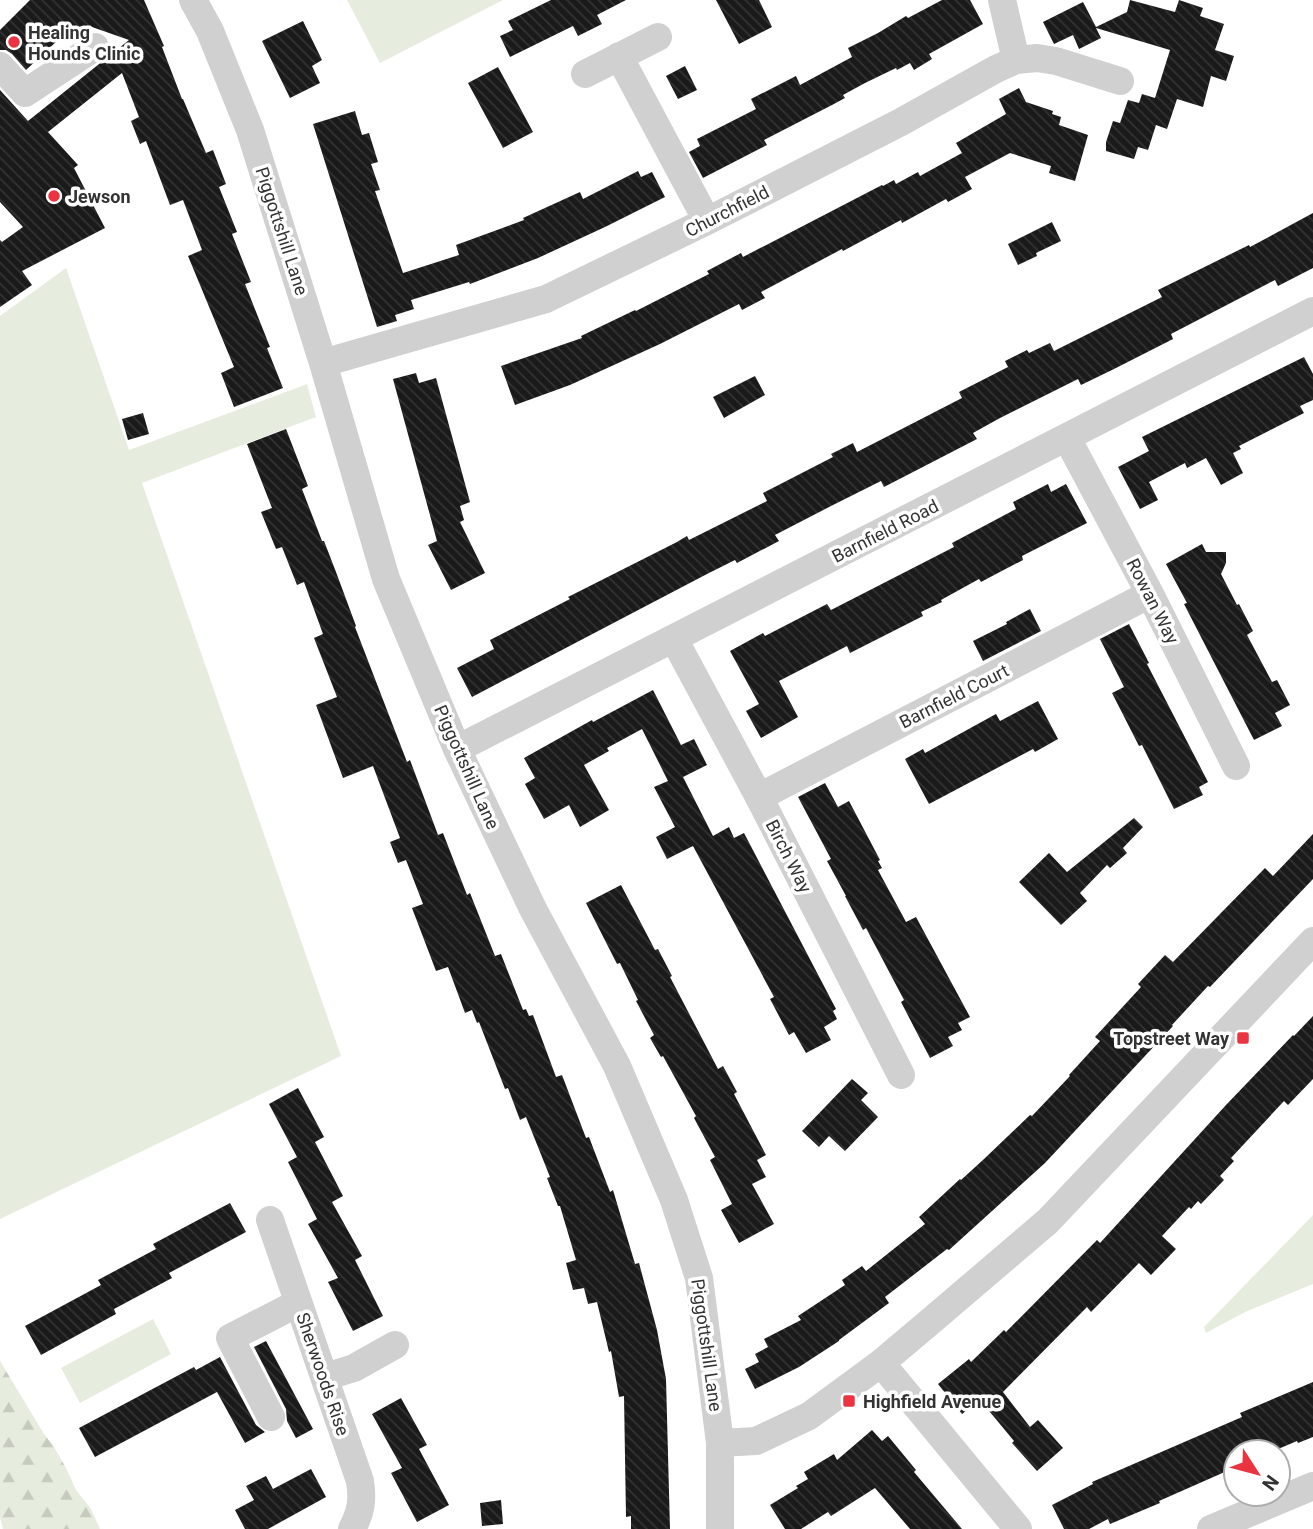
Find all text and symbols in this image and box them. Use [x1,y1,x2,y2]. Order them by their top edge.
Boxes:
place label: Healing Hounds Clinic [28,22,140,64]
marker: Healing Hounds Clinic [6,34,22,50]
street label: Piggottshill Lane [251,164,313,298]
street label: Churchfield [682,181,772,241]
place label: Jewson [68,186,131,207]
marker: Jewson [46,188,62,204]
street label: Barnfield Road [828,495,942,567]
street label: Rowan Way [1123,555,1184,648]
street label: Barnfield Court [896,659,1012,733]
street label: Piggottshill Lane [430,702,504,832]
street label: Birch Way [762,816,817,896]
place label: Topstreet Way [1113,1028,1230,1049]
marker: Topstreet Way [1235,1030,1251,1046]
street label: Piggottshill Lane [687,1277,727,1413]
street label: Sherwoods Rise [292,1310,354,1438]
place label: Highfield Avenue [863,1391,1001,1412]
marker: Highfield Avenue [841,1393,857,1409]
north arrow [1222,1438,1292,1508]
text: N [1257,1471,1284,1495]

